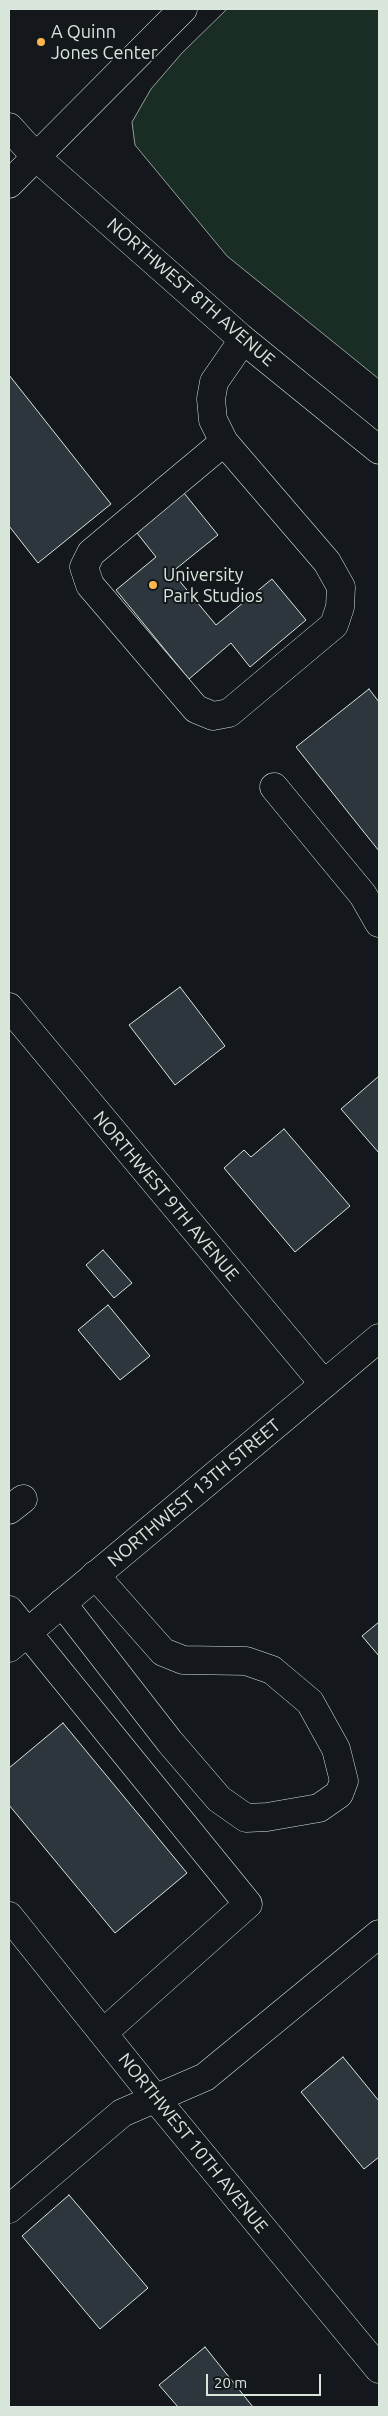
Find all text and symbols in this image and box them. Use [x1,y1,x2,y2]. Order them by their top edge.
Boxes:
place label: A Quinn Jones Center [51,21,158,64]
marker: A Quinn Jones Center [35,36,47,48]
street label: NORTHWEST 8TH AVENUE [103,213,279,371]
place label: University Park Studios [163,564,263,606]
marker: University Park Studios [147,579,159,591]
street label: NORTHWEST 9TH AVENUE [89,1107,243,1285]
street label: NORTHWEST 13TH STREET [103,1414,285,1572]
street label: NORTHWEST 10TH AVENUE [114,2049,272,2237]
scale bar [208,2364,323,2396]
text: 20 m [214,2374,247,2391]

